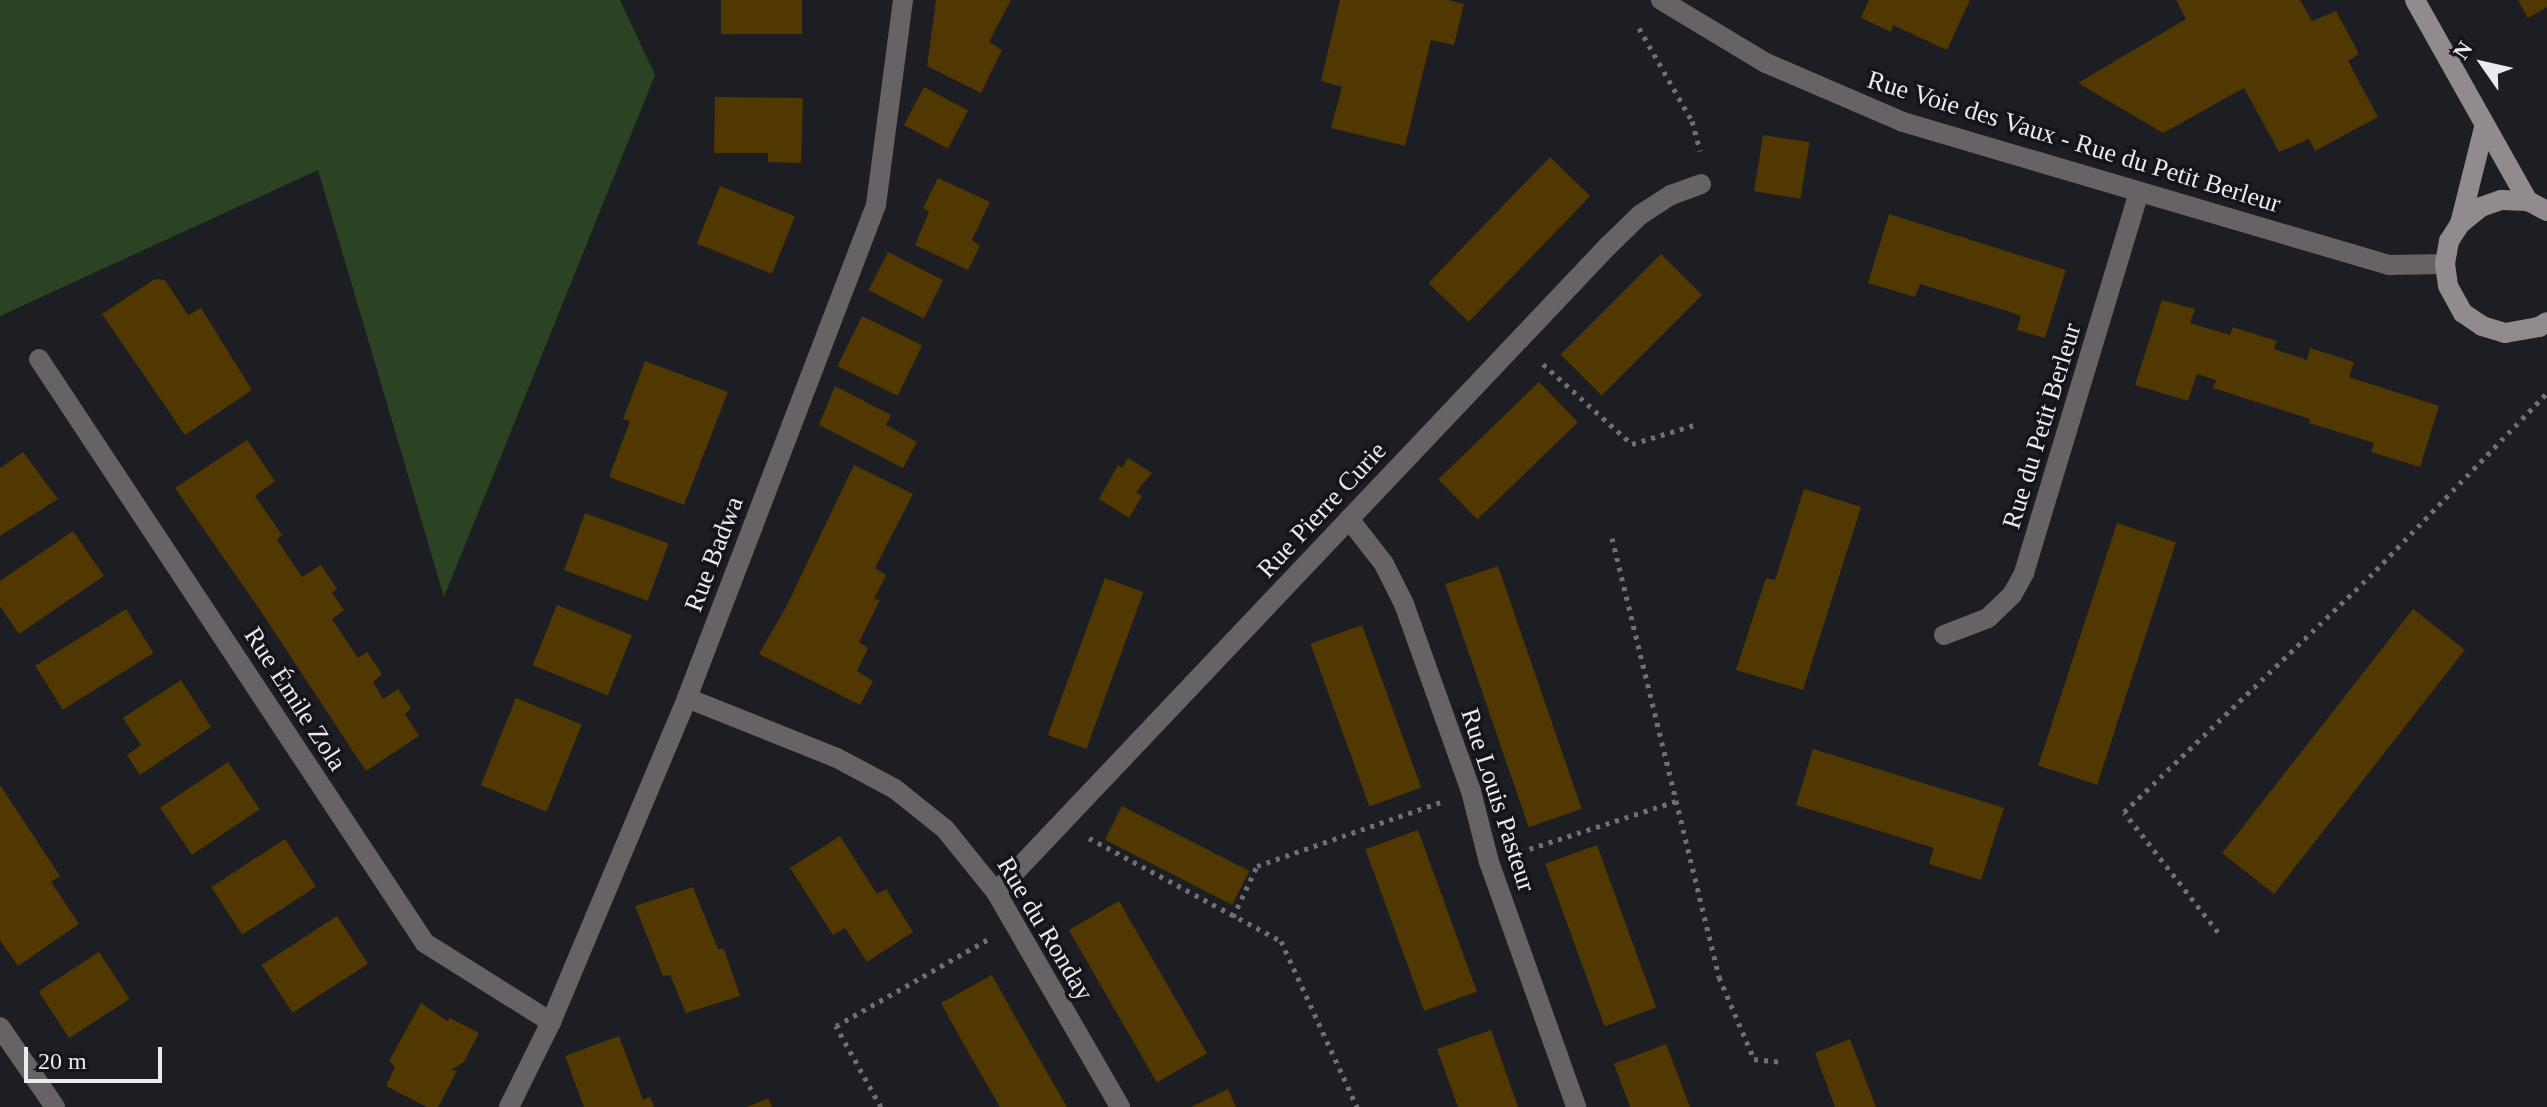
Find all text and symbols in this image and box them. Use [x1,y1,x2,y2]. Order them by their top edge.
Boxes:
north arrow [2443,24,2523,104]
text: N [2448,37,2477,64]
street label: Rue Voie des Vaux - Rue du Petit Berleur [1863,64,2285,220]
street label: Rue du Petit Berleur [1996,320,2088,532]
street label: Rue Pierre Curie [1251,435,1393,585]
street label: Rue Badwa [678,492,750,616]
street label: Rue Émile Zola [237,621,353,777]
street label: Rue Louis Pasteur [1454,705,1542,895]
street label: Rue du Ronday [990,852,1100,1006]
scale bar [28,1031,166,1081]
text: 20 m [38,1048,87,1074]

